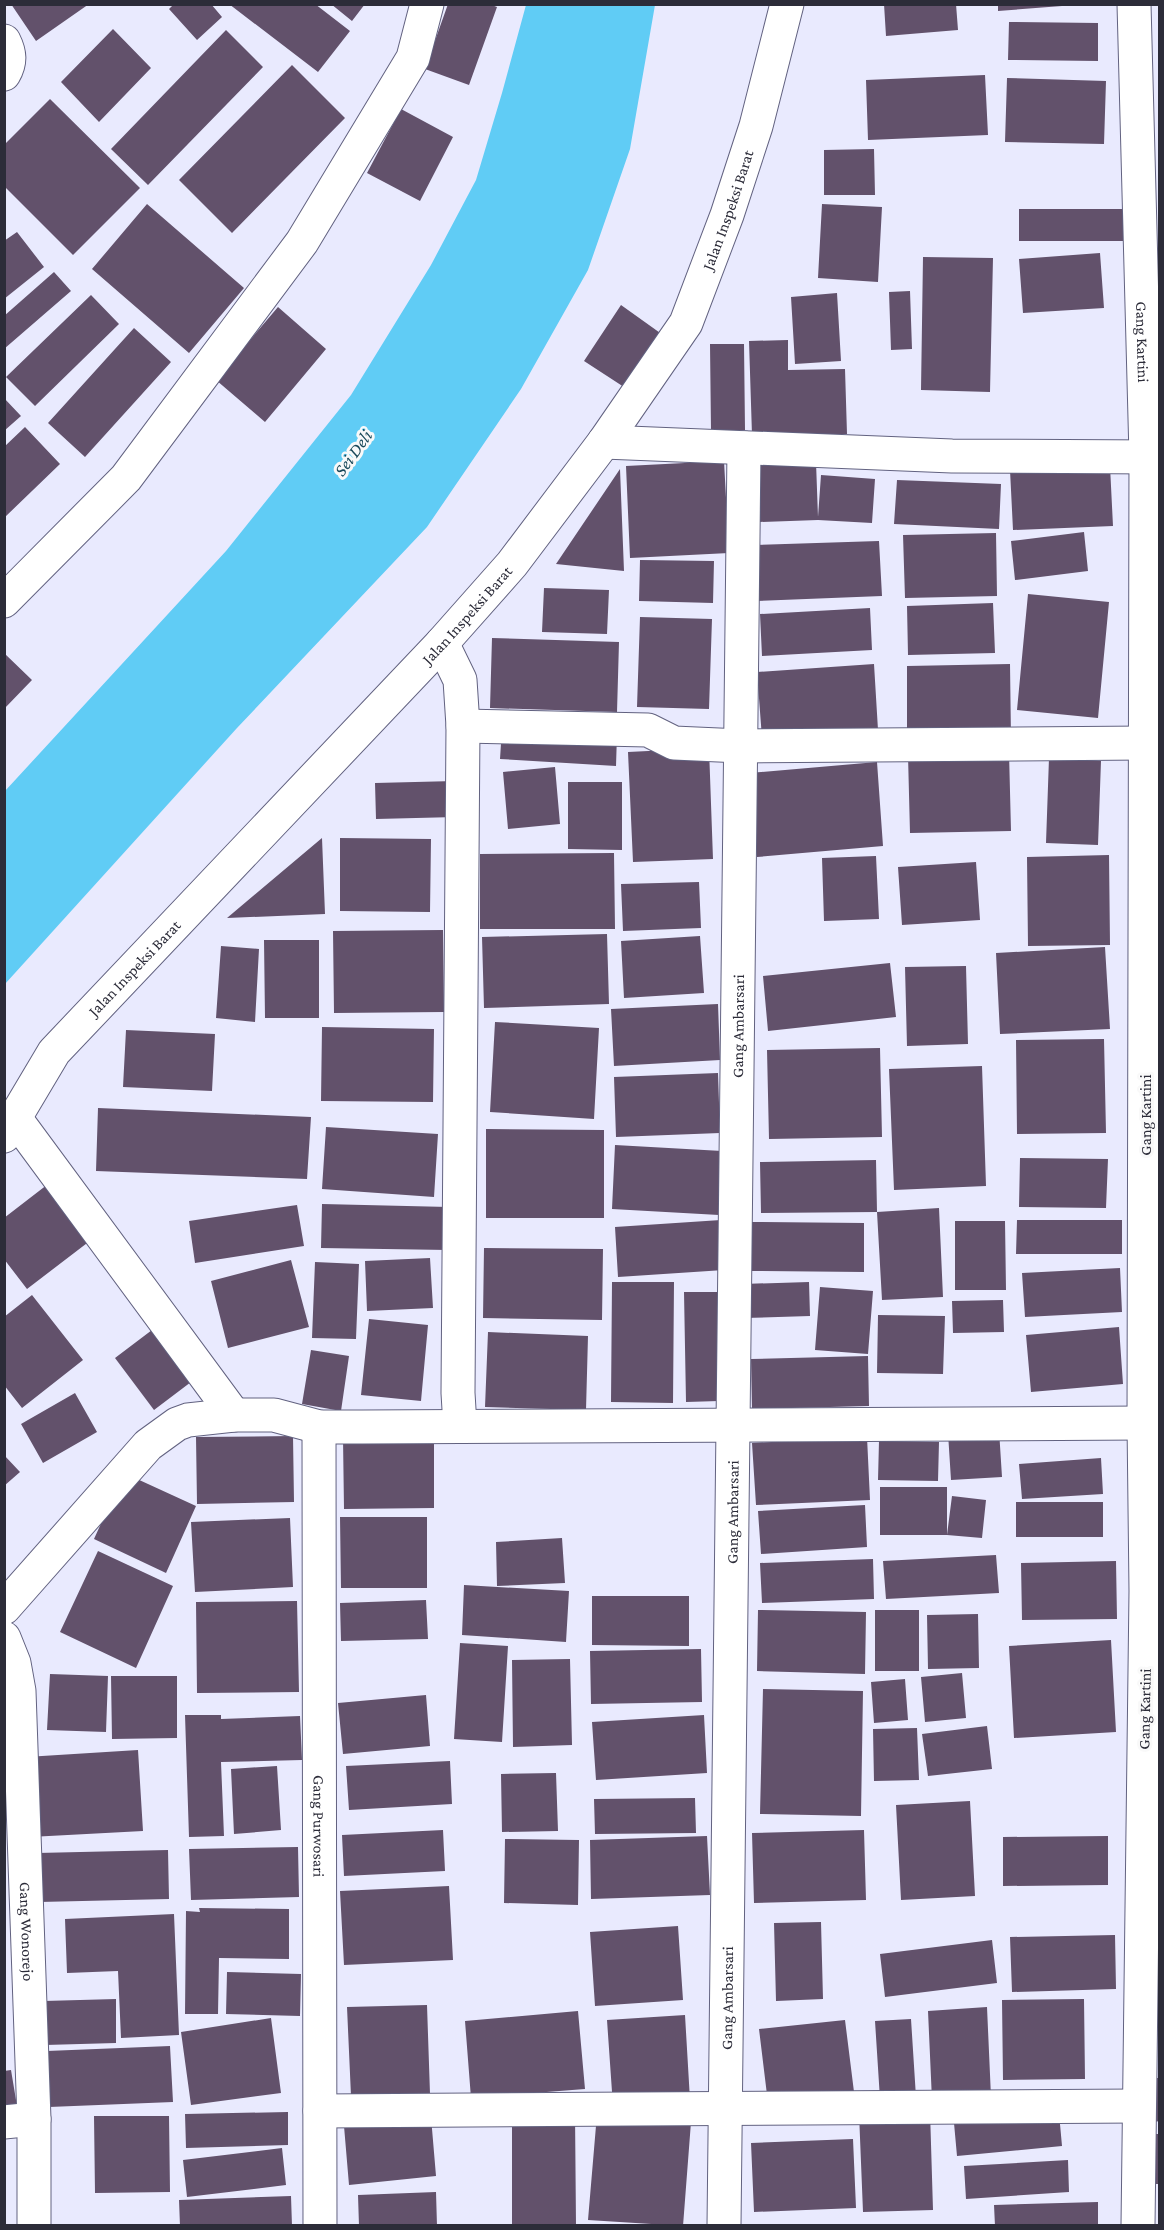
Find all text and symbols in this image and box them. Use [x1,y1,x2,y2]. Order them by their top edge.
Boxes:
street label: Jalan Inspeksi Barat [698,147,757,274]
street label: Gang Kartini [1133,301,1152,383]
water label: Sei Deli [330,426,376,480]
street label: Jalan Inspeksi Barat [417,562,516,670]
street label: Jalan Inspeksi Barat [84,916,184,1022]
street label: Gang Ambarsari [729,974,747,1078]
street label: Gang Kartini [1137,1074,1155,1156]
street label: Gang Ambarsari [723,1460,742,1564]
street label: Gang Kartini [1135,1668,1155,1750]
street label: Gang Purwosari [309,1775,328,1877]
street label: Gang Wonorejo [17,1881,37,1982]
street label: Gang Ambarsari [718,1946,736,2050]

